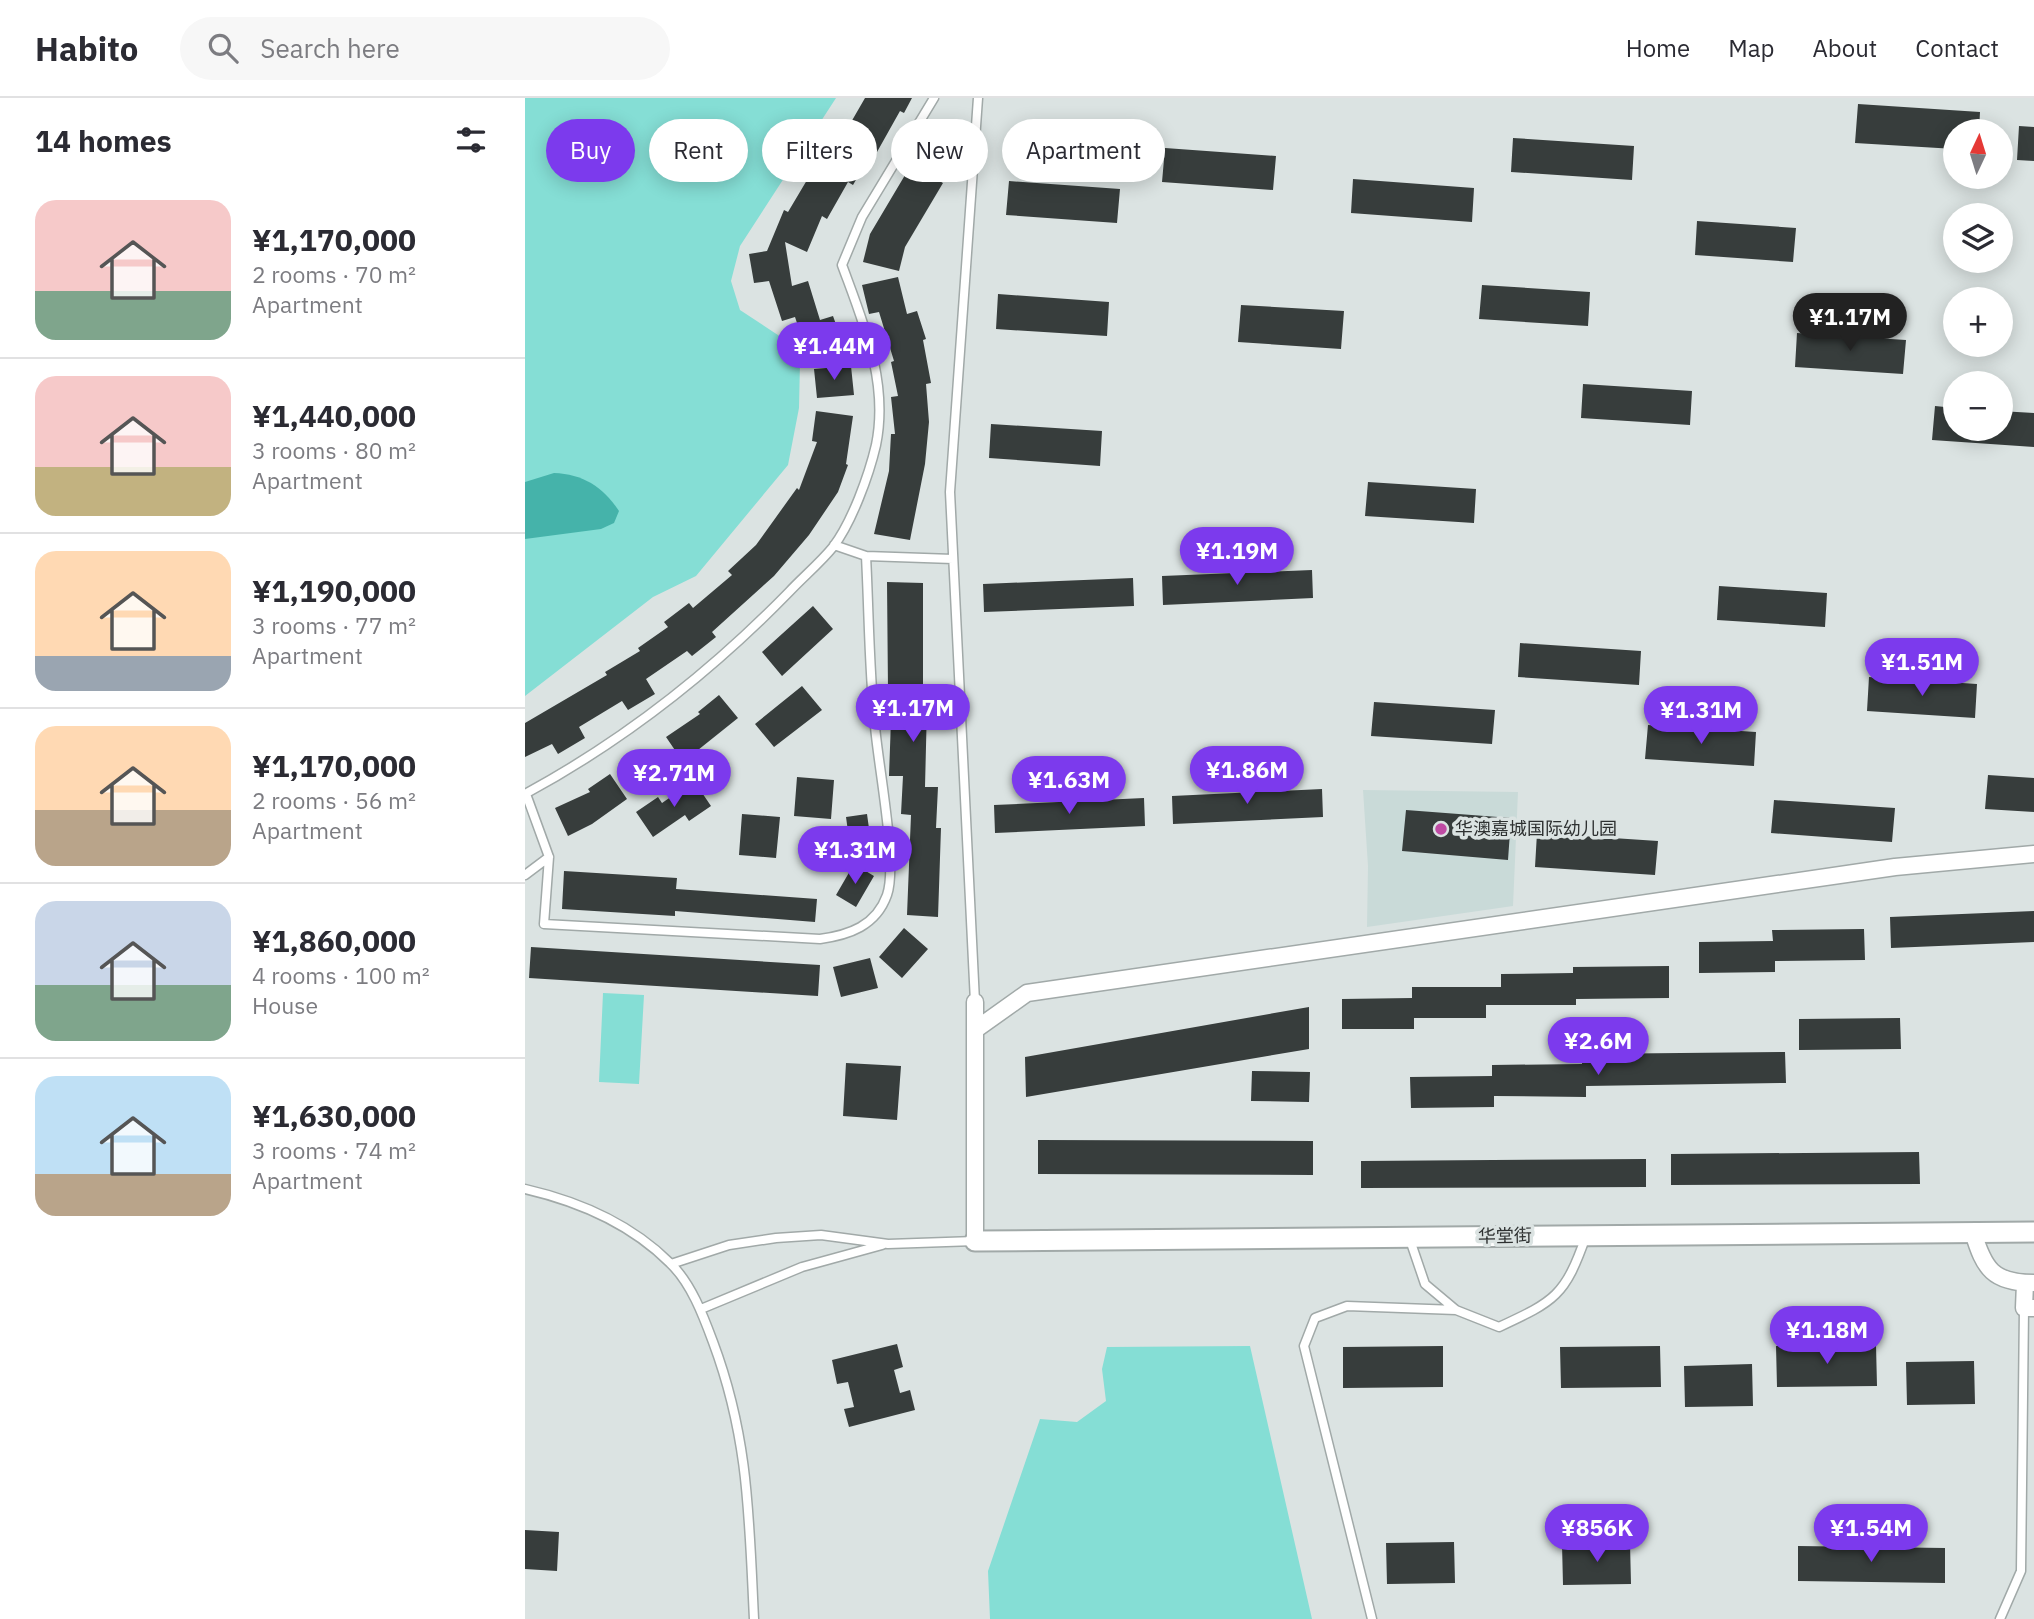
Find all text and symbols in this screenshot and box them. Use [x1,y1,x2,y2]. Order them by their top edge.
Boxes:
search box [180,17,670,80]
text: Habito [35,27,138,70]
icon: search [204,29,242,67]
text: Search here [260,31,400,65]
text: Home [1626,32,1690,64]
text: Map [1728,32,1774,64]
text: About [1812,32,1877,64]
text: Contact [1915,32,1999,64]
chip: Buy [546,119,635,182]
chip: Rent [649,119,748,182]
chip: Filters [762,119,877,182]
chip: New [891,119,988,182]
chip: Apartment [1002,119,1165,182]
north arrow [1943,119,2013,189]
map controls [1943,119,2013,441]
text: 14 homes [35,121,172,160]
icon: filters [452,121,490,159]
button: layers [1943,203,2013,273]
text: ¥1,170,000 [252,220,416,259]
icon: home [91,228,175,312]
text: 2 rooms · 70 m² [252,259,416,289]
button: + [1943,287,2013,357]
text: Apartment [252,289,363,319]
pin: ¥1.17M [1793,294,1907,353]
text: ¥1.17M [1809,301,1891,331]
pin: ¥1.44M [777,322,891,382]
text: ¥1.44M [793,330,875,360]
button: − [1943,371,2013,441]
text: ¥1,440,000 [252,396,416,435]
icon: home [91,404,175,488]
text: 3 rooms · 80 m² [252,435,416,465]
text: Apartment [252,465,363,495]
pin: ¥1.19M [1180,528,1294,587]
text: ¥1.19M [1196,535,1278,565]
text: ¥1,190,000 [252,571,416,610]
icon: home [91,579,175,663]
text: 3 rooms · 77 m² [252,610,416,640]
pin: ¥1.51M [1865,638,1979,698]
text: Apartment [252,640,363,670]
text: ¥1.51M [1881,646,1963,676]
pin: ¥1.17M [856,684,970,744]
pin: ¥1.31M [1644,686,1758,746]
text: ¥1.17M [872,692,954,722]
text: ¥1.31M [1660,694,1742,724]
text: ¥1,170,000 [252,746,416,785]
pin: ¥1.86M [1190,746,1304,806]
pin: ¥2.71M [617,750,731,809]
icon: home [91,754,175,838]
text: ¥1.86M [1206,754,1288,784]
pin: ¥1.63M [1012,756,1126,816]
text: ¥2.71M [633,757,715,787]
text: ¥1.63M [1028,764,1110,794]
text: 2 rooms · 56 m² [252,785,416,815]
text: Apartment [252,815,363,845]
place label: 华澳嘉城国际幼儿园 [1455,817,1617,840]
marker: 华澳嘉城国际幼儿园 [1433,821,1449,837]
pin: ¥1.31M [798,826,912,886]
text: ¥1.31M [814,834,896,864]
text: ¥1,860,000 [252,921,416,960]
icon: home [91,929,175,1013]
text: 4 rooms · 100 m² [252,960,430,990]
text: House [252,990,318,1020]
pin: ¥2.6M [1549,1018,1647,1077]
text: ¥2.6M [1564,1025,1632,1055]
text: ¥1,630,000 [252,1096,416,1135]
icon: home [91,1104,175,1188]
text: 3 rooms · 74 m² [252,1135,416,1165]
text: Apartment [252,1165,363,1195]
street label: 华堂街 [1478,1224,1532,1247]
pin: ¥1.18M [1770,1306,1884,1366]
text: ¥1.18M [1786,1314,1868,1344]
pin: ¥856K [1548,1504,1646,1564]
pin: ¥1.54M [1814,1504,1928,1564]
text: ¥856K [1561,1512,1633,1542]
text: ¥1.54M [1830,1512,1912,1542]

